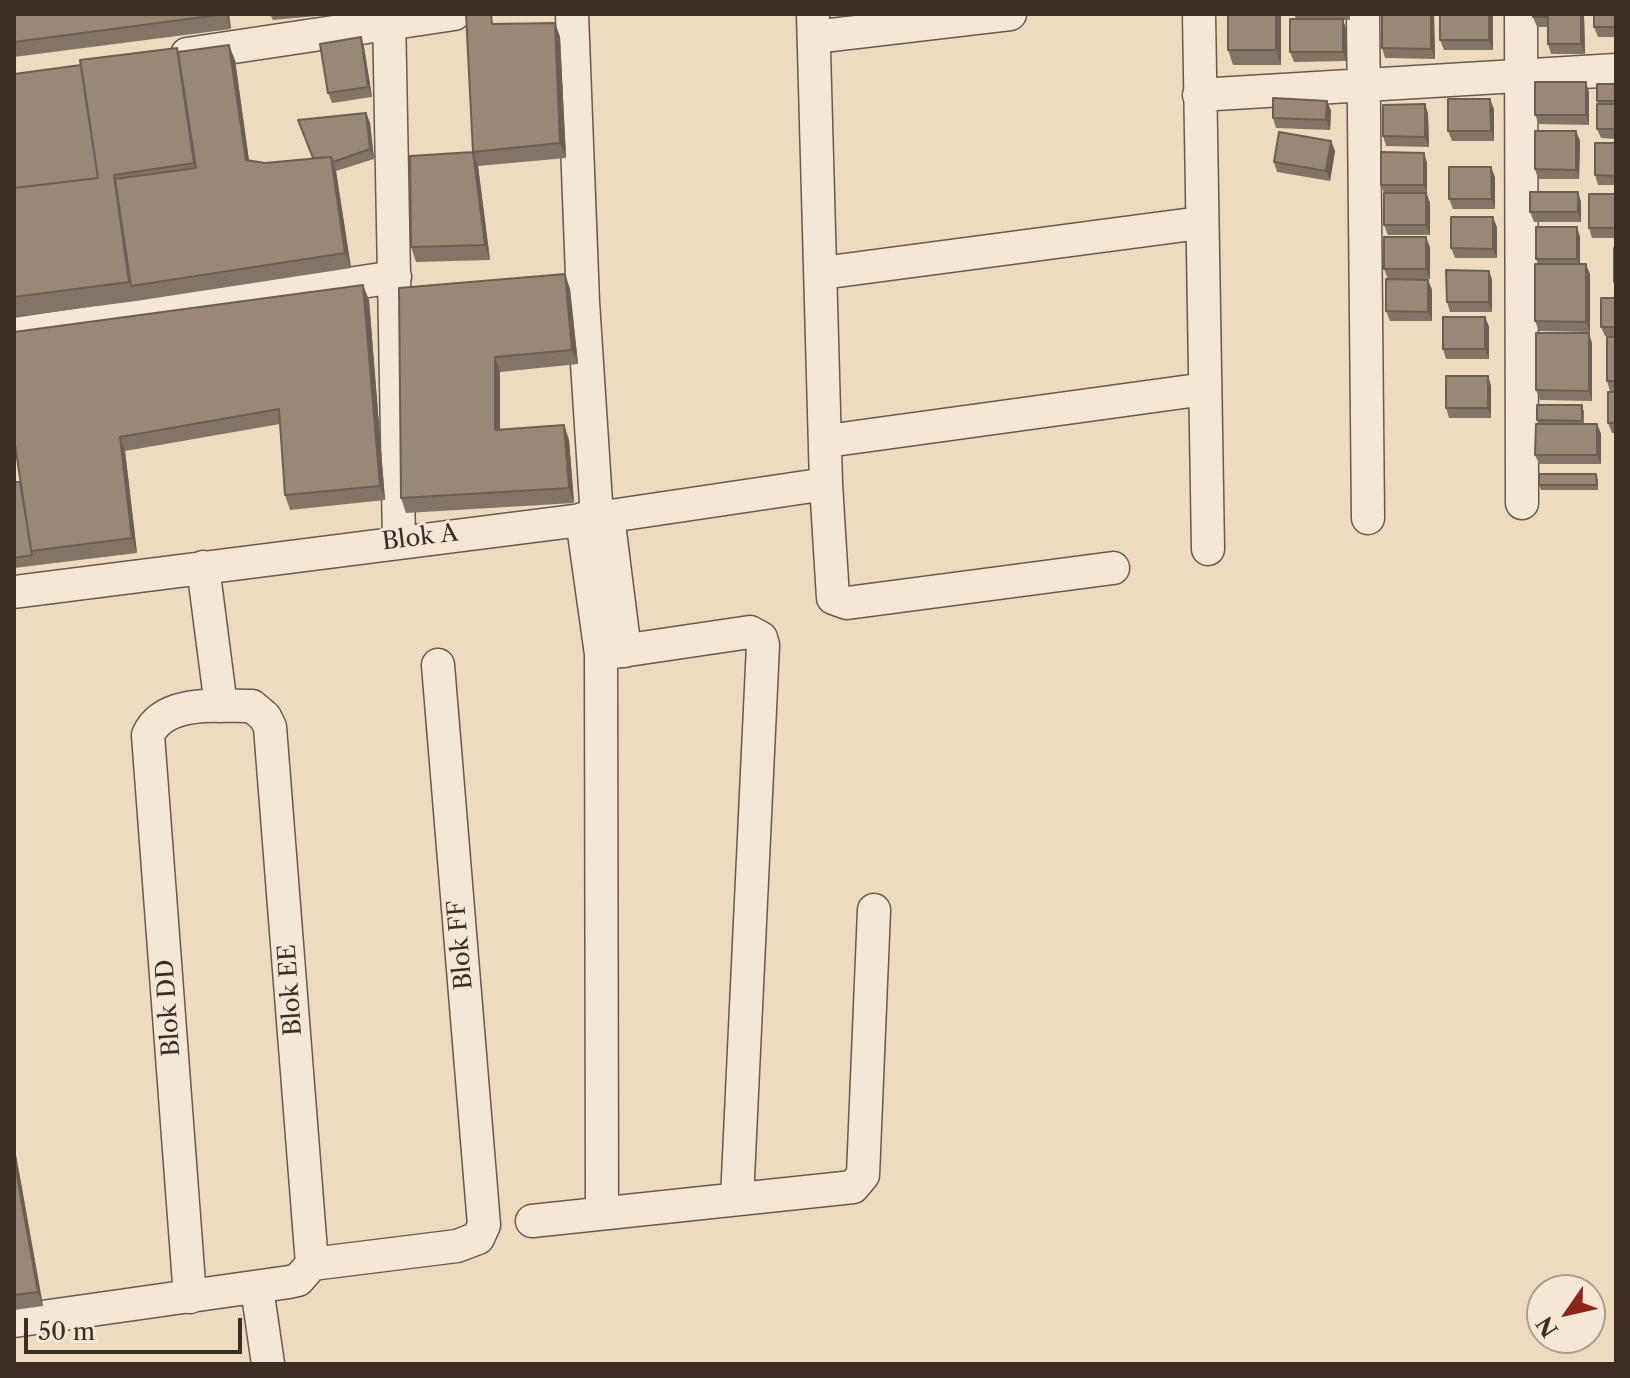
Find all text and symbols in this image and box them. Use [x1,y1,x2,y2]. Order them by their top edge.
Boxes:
street label: Blok A [380,519,460,557]
street label: Blok FF [443,899,479,991]
street label: Blok EE [273,943,309,1037]
street label: Blok DD [151,958,187,1058]
north arrow [1526,1274,1606,1354]
scale bar [28,1302,246,1352]
text: N [1531,1311,1564,1342]
text: 50 m [38,1317,95,1346]

